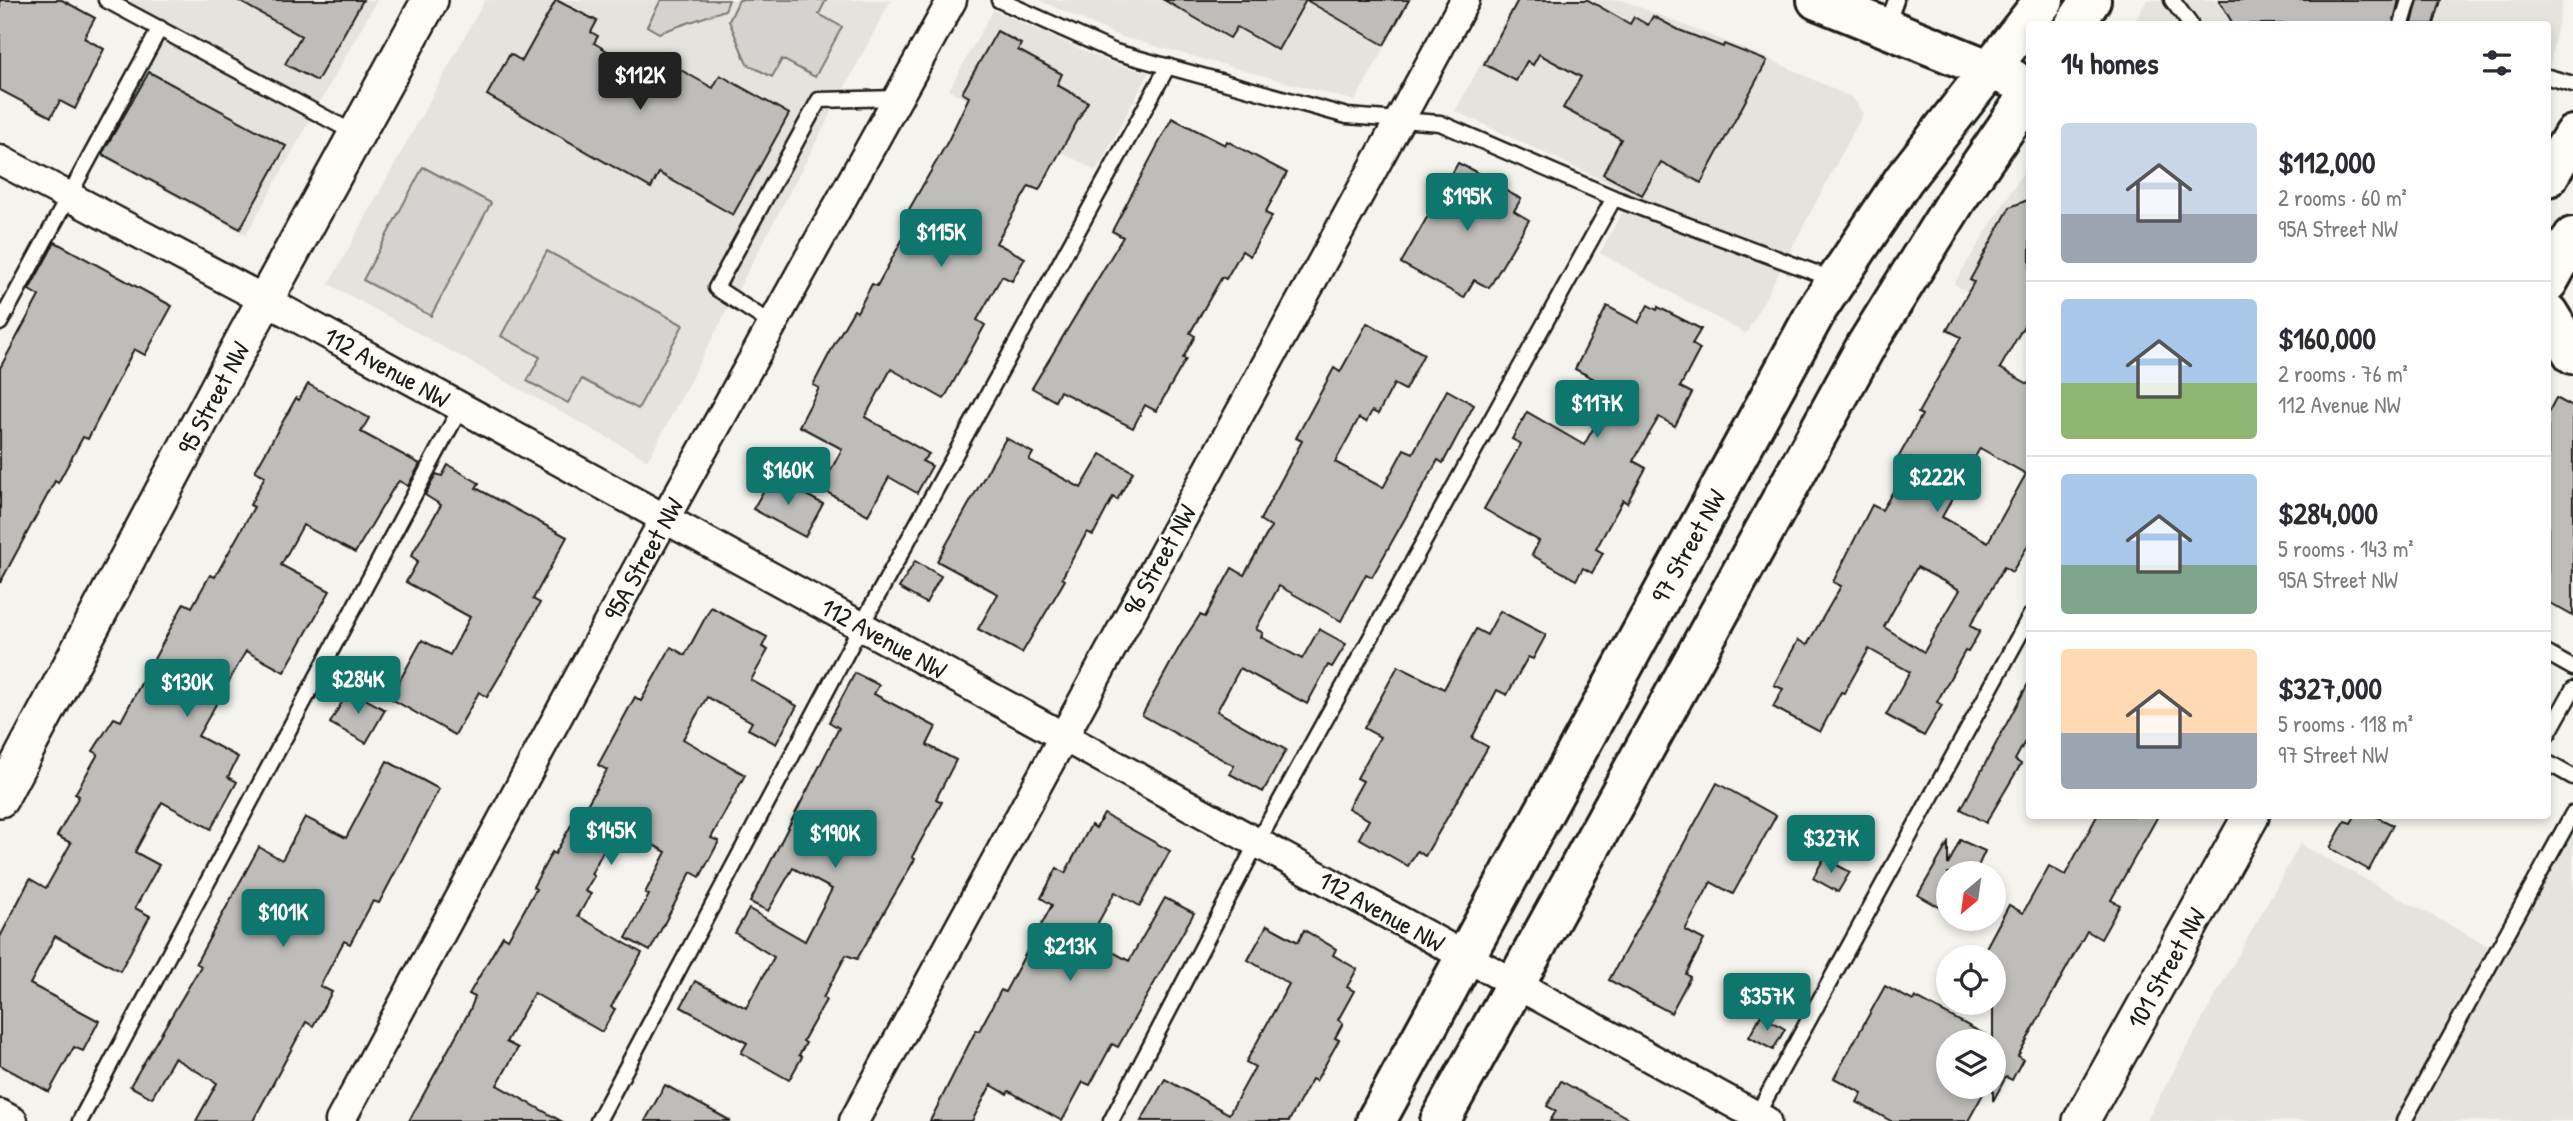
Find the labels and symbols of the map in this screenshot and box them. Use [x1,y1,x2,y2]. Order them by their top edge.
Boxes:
pin: $112K [591,52,689,112]
pin: $195K [1418,174,1516,233]
pin: $115K [892,210,990,269]
street label: 112 Avenue NW [318,318,456,416]
street label: 95 Street NW [169,336,257,460]
pin: $117K [1548,380,1646,440]
pin: $160K [739,448,837,507]
pin: $222K [1888,454,1986,514]
street label: 97 Street NW [1642,483,1734,609]
street label: 95A Street NW [595,491,691,627]
street label: 96 Street NW [1114,498,1204,622]
street label: 112 Avenue NW [815,589,953,687]
pin: $284K [309,656,407,716]
pin: $130K [138,660,236,719]
pin: $145K [562,808,660,867]
pin: $190K [786,810,884,870]
pin: $327K [1782,816,1880,875]
north arrow [1936,861,2006,931]
street label: 112 Avenue NW [1313,862,1451,960]
pin: $101K [234,890,332,949]
street label: 101 Street NW [2118,901,2214,1035]
pin: $213K [1021,923,1119,983]
pin: $357K [1718,974,1816,1033]

